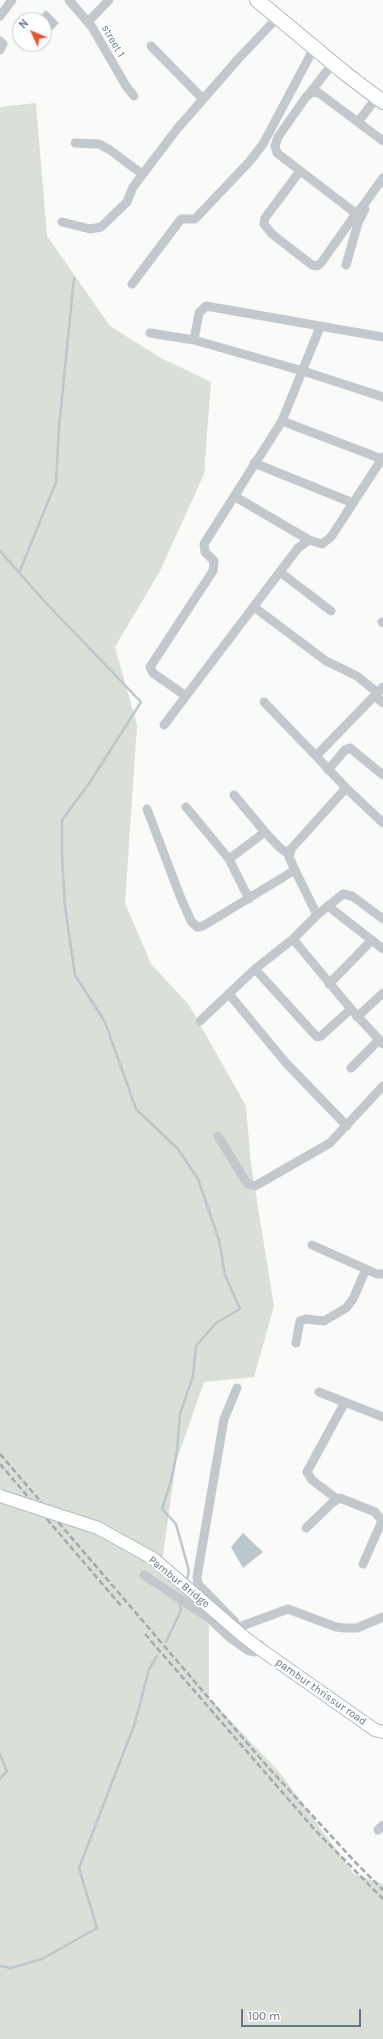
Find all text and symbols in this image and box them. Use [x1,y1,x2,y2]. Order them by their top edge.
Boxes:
north arrow [12,12,52,52]
text: N [16,17,31,31]
street label: street 1 [98,22,128,60]
street label: Pambur Bridge [146,1553,212,1611]
street label: pambur thrissur road [273,1656,369,1728]
scale bar [243,2001,363,2027]
text: 100 m [248,2009,280,2023]

